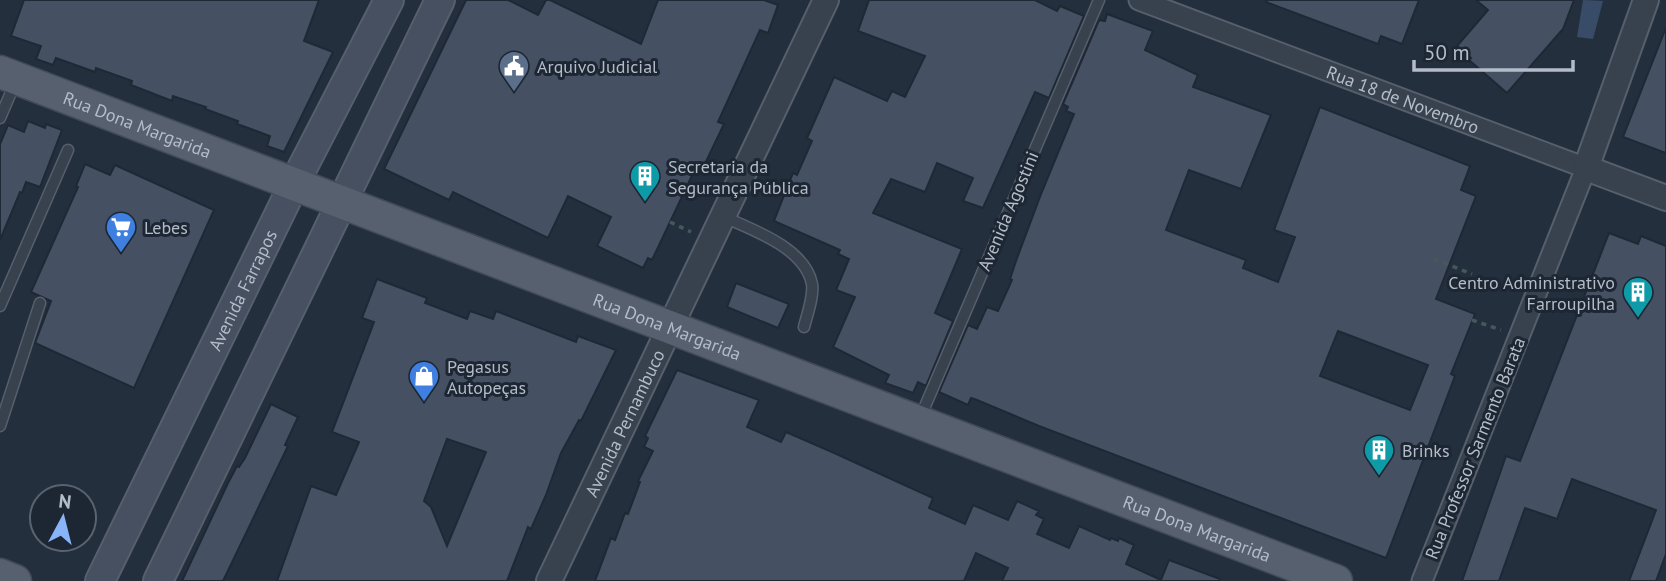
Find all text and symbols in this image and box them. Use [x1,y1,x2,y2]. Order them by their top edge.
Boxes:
scale bar [1414,28,1573,72]
text: 50 m [1424,39,1470,66]
public building icon: Arquivo Judicial [497,49,531,93]
place label: Arquivo Judicial [537,55,658,78]
street label: Rua 18 de Novembro [1323,60,1483,138]
street label: Rua Dona Margarida [60,86,215,163]
street label: Avenida Agostini [972,148,1044,274]
place label: Secretaria da Segurança Pública [668,155,809,199]
building icon: Secretaria da Segurança Pública [628,159,662,203]
supermarket icon: Lebes [104,210,138,254]
place label: Lebes [144,216,188,239]
street label: Avenida Farrapos [203,226,282,354]
place label: Centro Administrativo Farroupilha [1448,271,1615,315]
building icon: Centro Administrativo Farroupilha [1621,275,1655,319]
street label: Rua Dona Margarida [590,288,744,365]
street label: Rua Professor Sarmento Barata [1420,334,1530,562]
street label: Avenida Pernambuco [579,346,669,500]
place label: Pegasus Autopeças [447,355,526,399]
shop icon: Pegasus Autopeças [407,359,441,403]
building icon: Brinks [1362,433,1396,477]
place label: Brinks [1402,439,1450,462]
north arrow [28,483,98,553]
text: N [57,488,73,514]
street label: Rua Dona Margarida [1120,489,1274,567]

